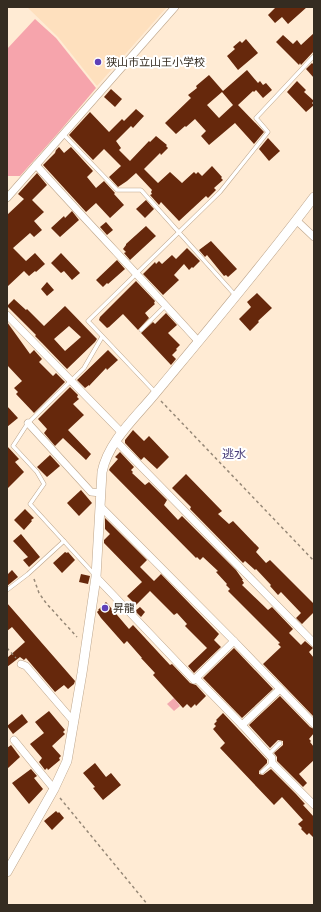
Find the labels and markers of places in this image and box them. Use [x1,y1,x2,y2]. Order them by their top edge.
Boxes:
place label: 狭山市立山王小学校 [106,56,205,68]
marker: 狭山市立山王小学校 [93,57,103,67]
place label: 昇龍 [113,602,135,614]
marker: 昇龍 [100,603,110,613]

